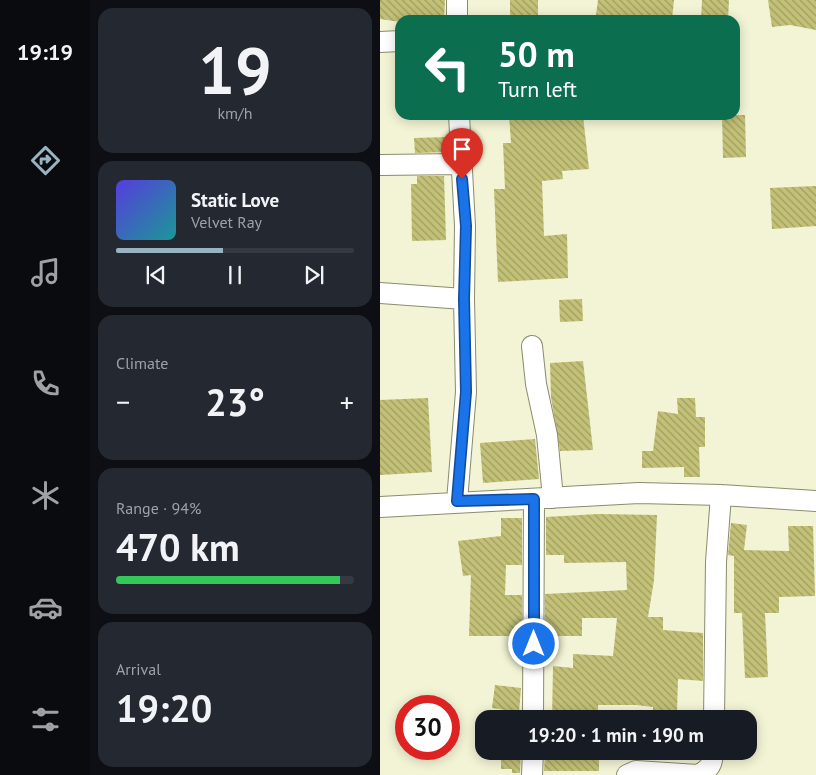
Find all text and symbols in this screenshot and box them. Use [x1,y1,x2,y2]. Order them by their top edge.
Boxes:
text: 19 [198,28,272,112]
text: 50 m [498,31,575,77]
icon: left [415,35,480,100]
text: 19:19 [17,38,73,66]
text: Turn left [498,75,577,103]
text: km/h [217,103,253,123]
pin [441,128,483,179]
icon: arrive [448,135,476,163]
icon: directions [28,143,63,178]
text: Static Love [191,188,279,212]
text: Velvet Ray [191,212,262,232]
icon: music [28,255,63,290]
icon: previous [142,261,170,289]
icon: pause [221,261,249,289]
icon: next [300,261,328,289]
text: Climate [116,353,168,373]
icon: phone [28,366,63,401]
text: 23° [205,377,265,426]
text: − [116,383,130,420]
text: + [340,383,354,420]
icon: climate [28,478,63,513]
text: Range · 94% [116,498,201,518]
text: 470 km [116,522,240,571]
icon: car [28,590,63,625]
position arrow [507,617,559,669]
text: Arrival [116,659,161,679]
text: 19:20 [116,683,212,732]
speed limit sign: 30 [395,695,460,760]
icon: filters [28,702,63,737]
text: 19:20 · 1 min · 190 m [528,723,704,747]

